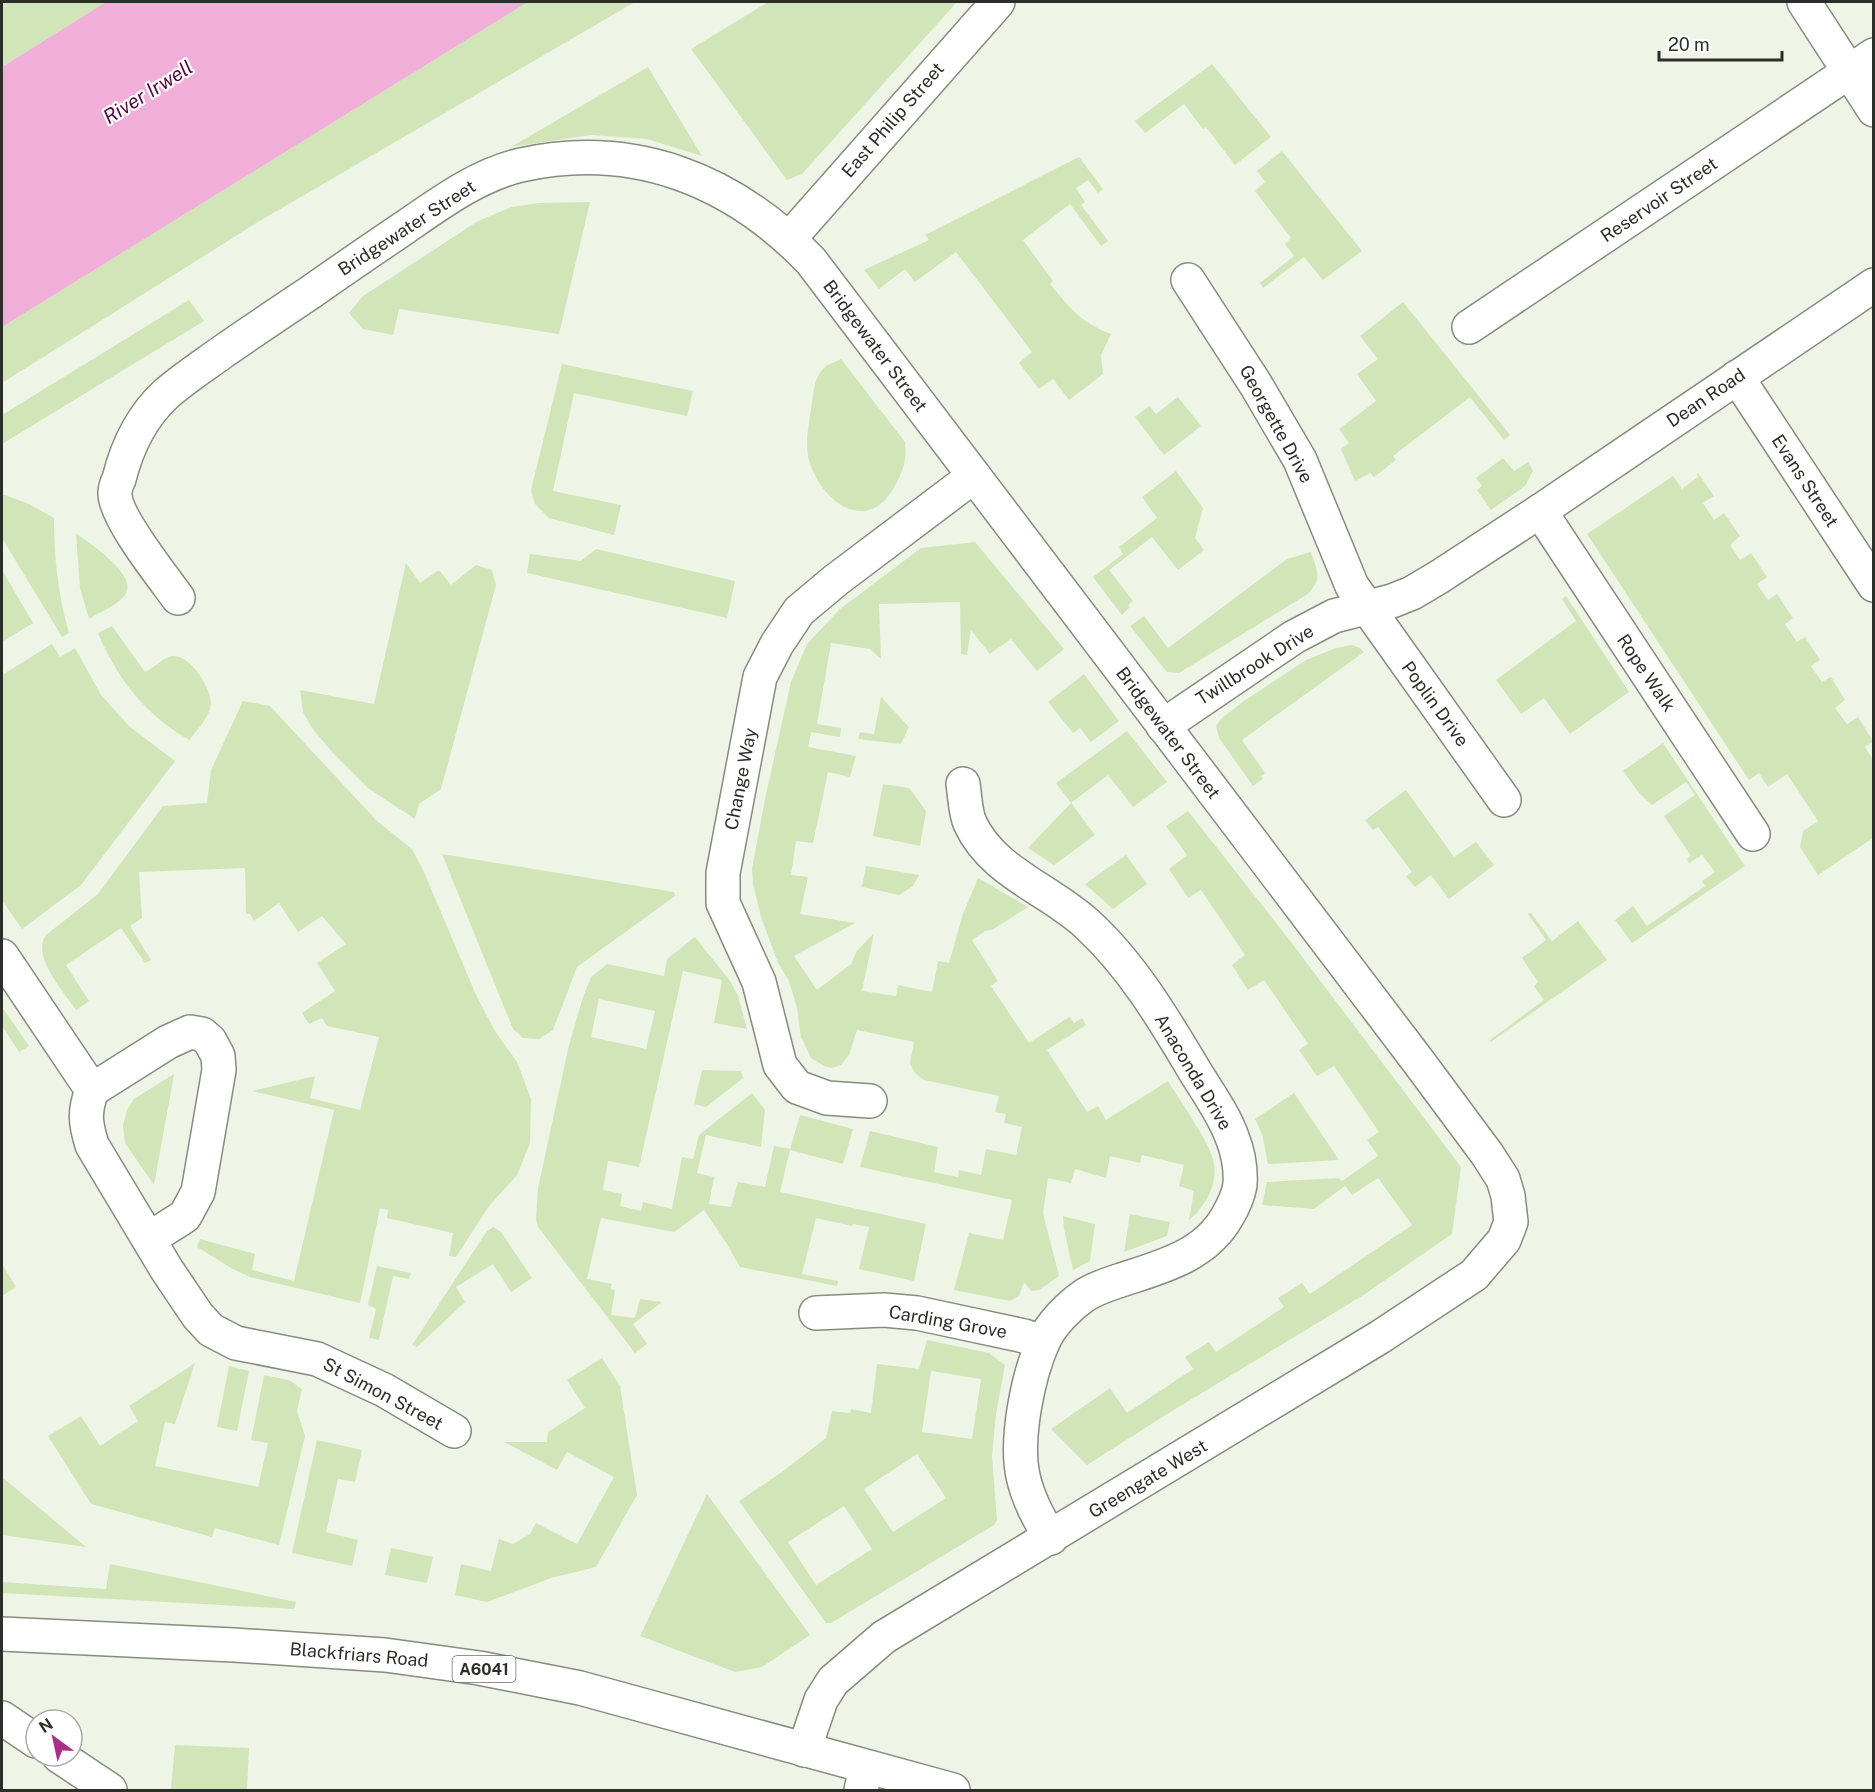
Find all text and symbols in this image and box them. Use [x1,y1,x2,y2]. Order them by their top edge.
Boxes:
scale bar [1659,24,1782,62]
text: 20 m [1668,34,1710,55]
water label: River Irwell [99,55,197,129]
street label: East Philip Street [837,58,948,181]
street label: Reservoir Street [1596,153,1721,246]
street label: Bridgewater Street [334,175,479,280]
street label: Bridgewater Street [819,276,932,416]
street label: Georgette Drive [1235,361,1317,486]
street label: Dean Road [1663,364,1749,431]
street label: Evans Street [1768,431,1843,531]
street label: Twillbrook Drive [1192,620,1317,709]
street label: Rope Walk [1613,630,1680,715]
street label: Poplin Drive [1398,657,1473,750]
street label: Bridgewater Street [1112,663,1225,803]
street label: Change Way [720,726,761,832]
street label: Anaconda Drive [1151,1010,1236,1134]
street label: Carding Grove [887,1301,1009,1342]
street label: St Simon Street [320,1353,447,1434]
street label: Greengate West [1085,1435,1211,1522]
street label: Blackfriars Road [289,1638,429,1671]
road number: A6041 [452,1656,516,1682]
north arrow [24,1708,84,1768]
text: N [36,1714,57,1737]

